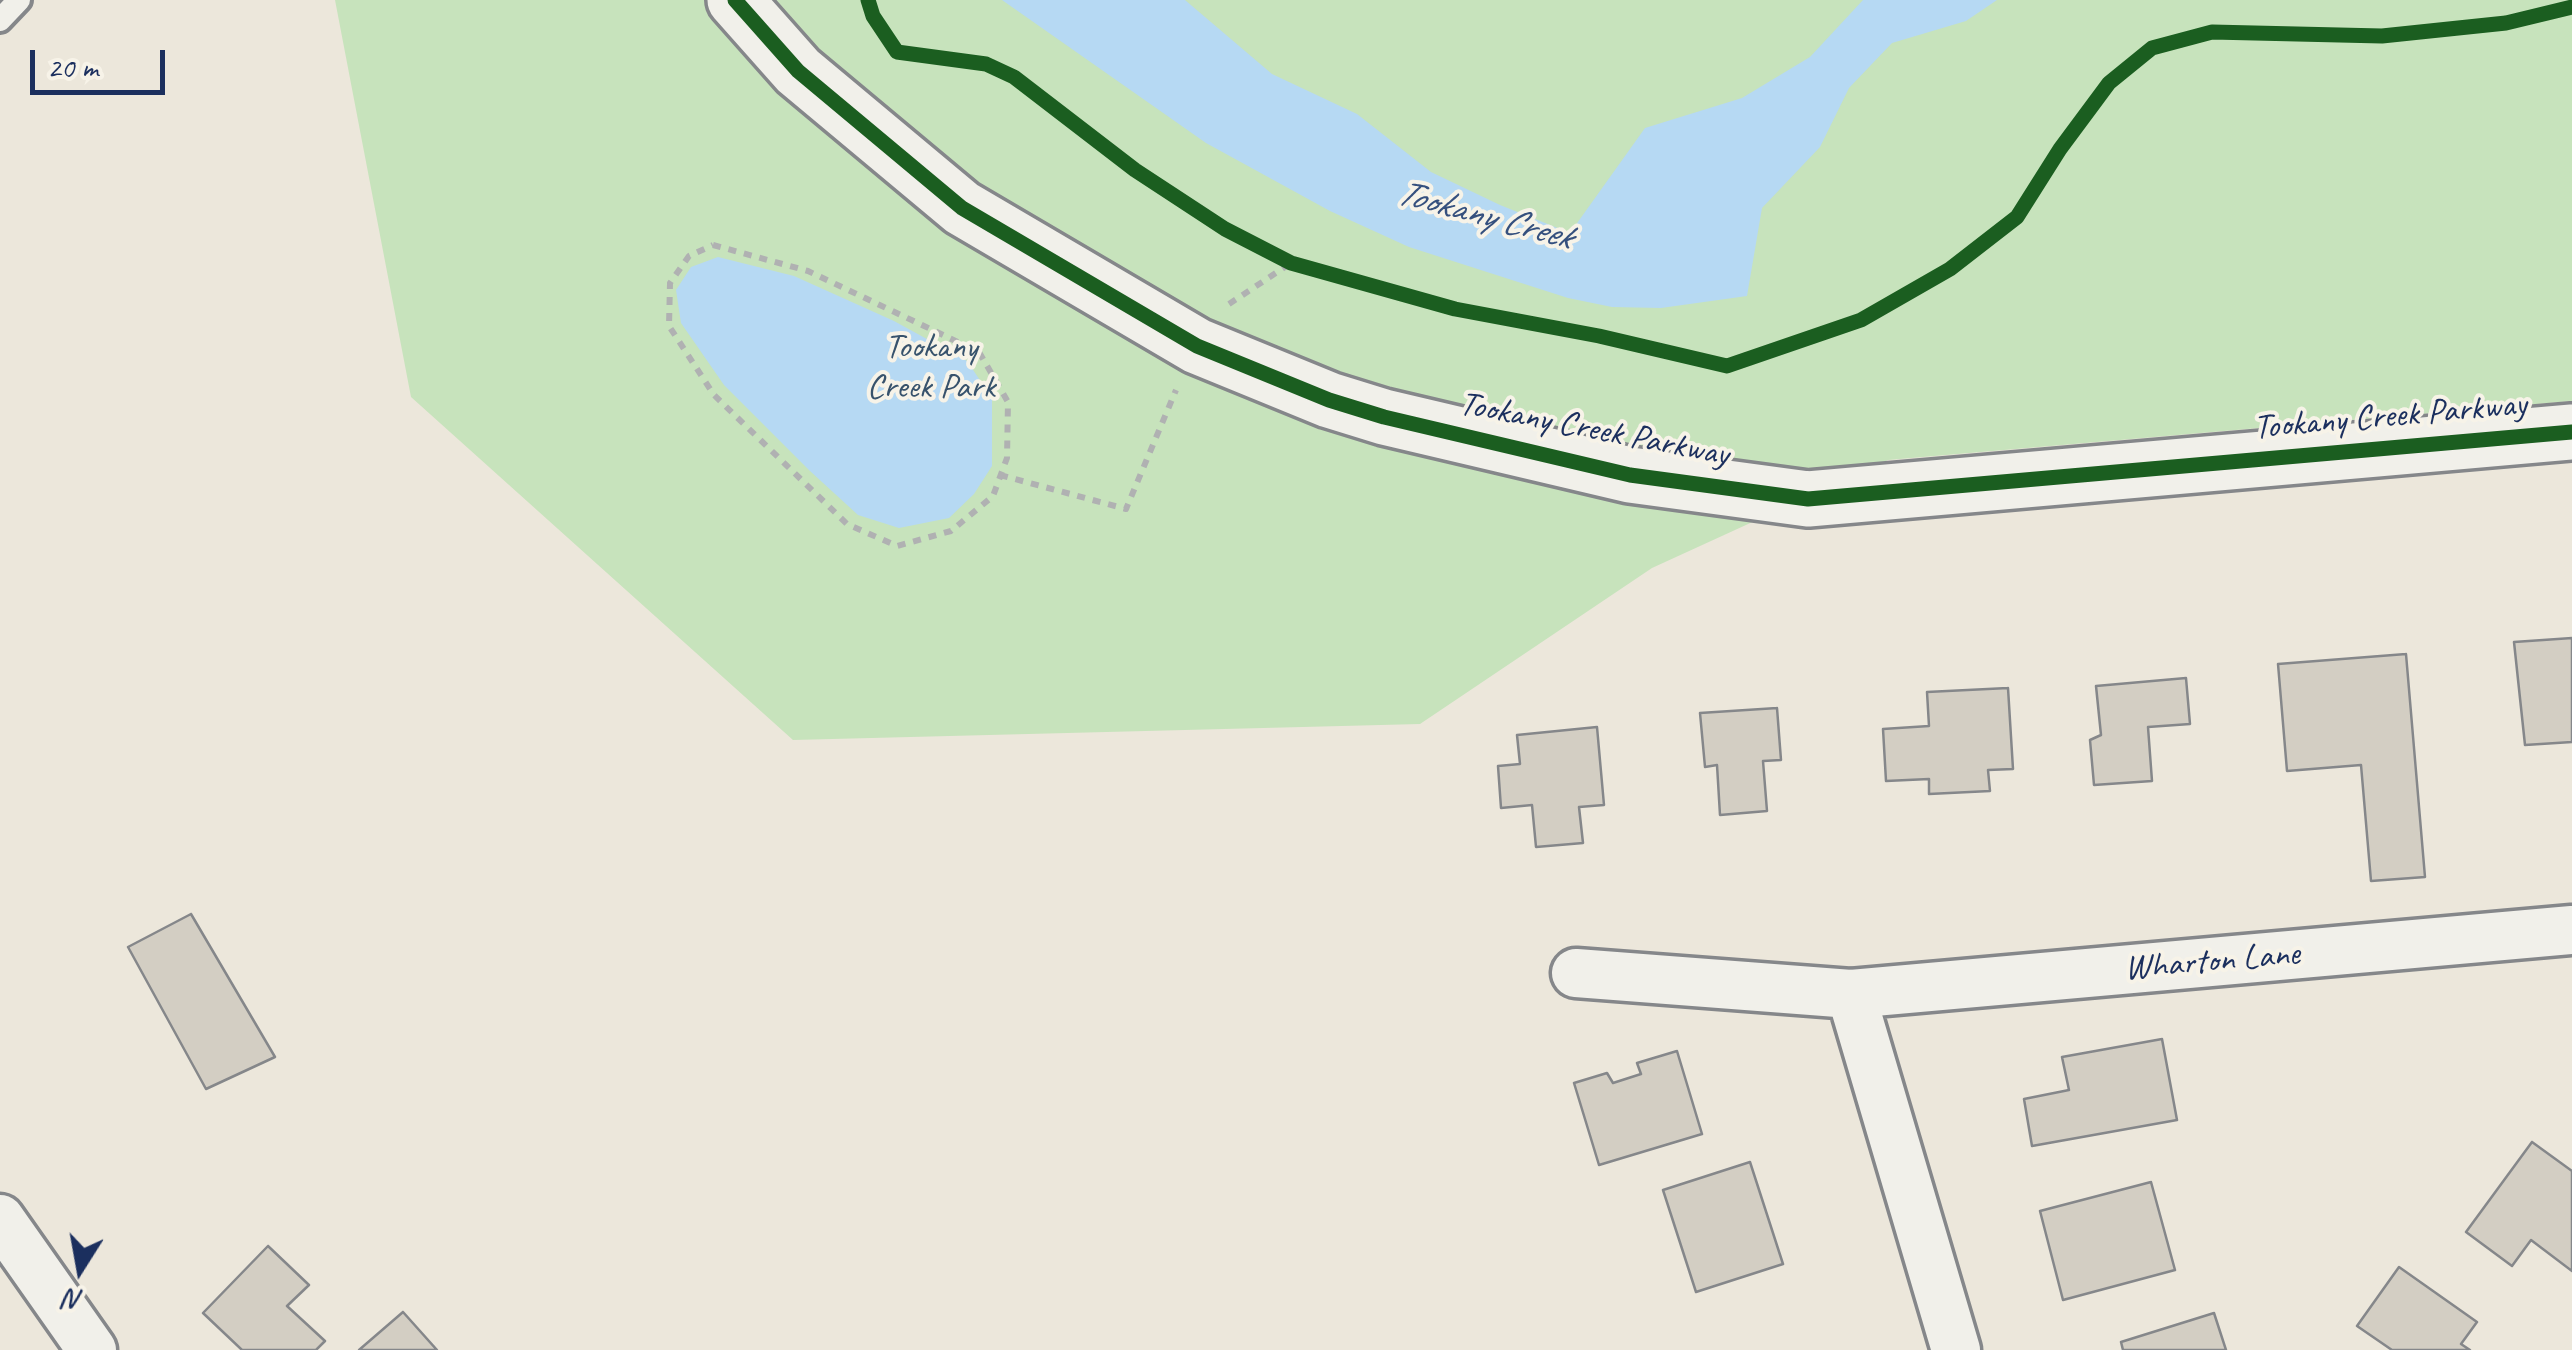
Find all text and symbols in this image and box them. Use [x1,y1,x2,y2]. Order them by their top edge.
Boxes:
scale bar [35,30,170,92]
text: 20 m [47,48,98,86]
water label: Tookany Creek [1391,171,1577,261]
park label: Tookany Creek Park [867,327,995,409]
street label: Tookany Creek Parkway [1456,383,1732,477]
street label: Tookany Creek Parkway [2252,384,2528,450]
street label: Wharton Lane [2123,933,2301,991]
north arrow [30,1220,130,1320]
text: N [62,1281,86,1319]

